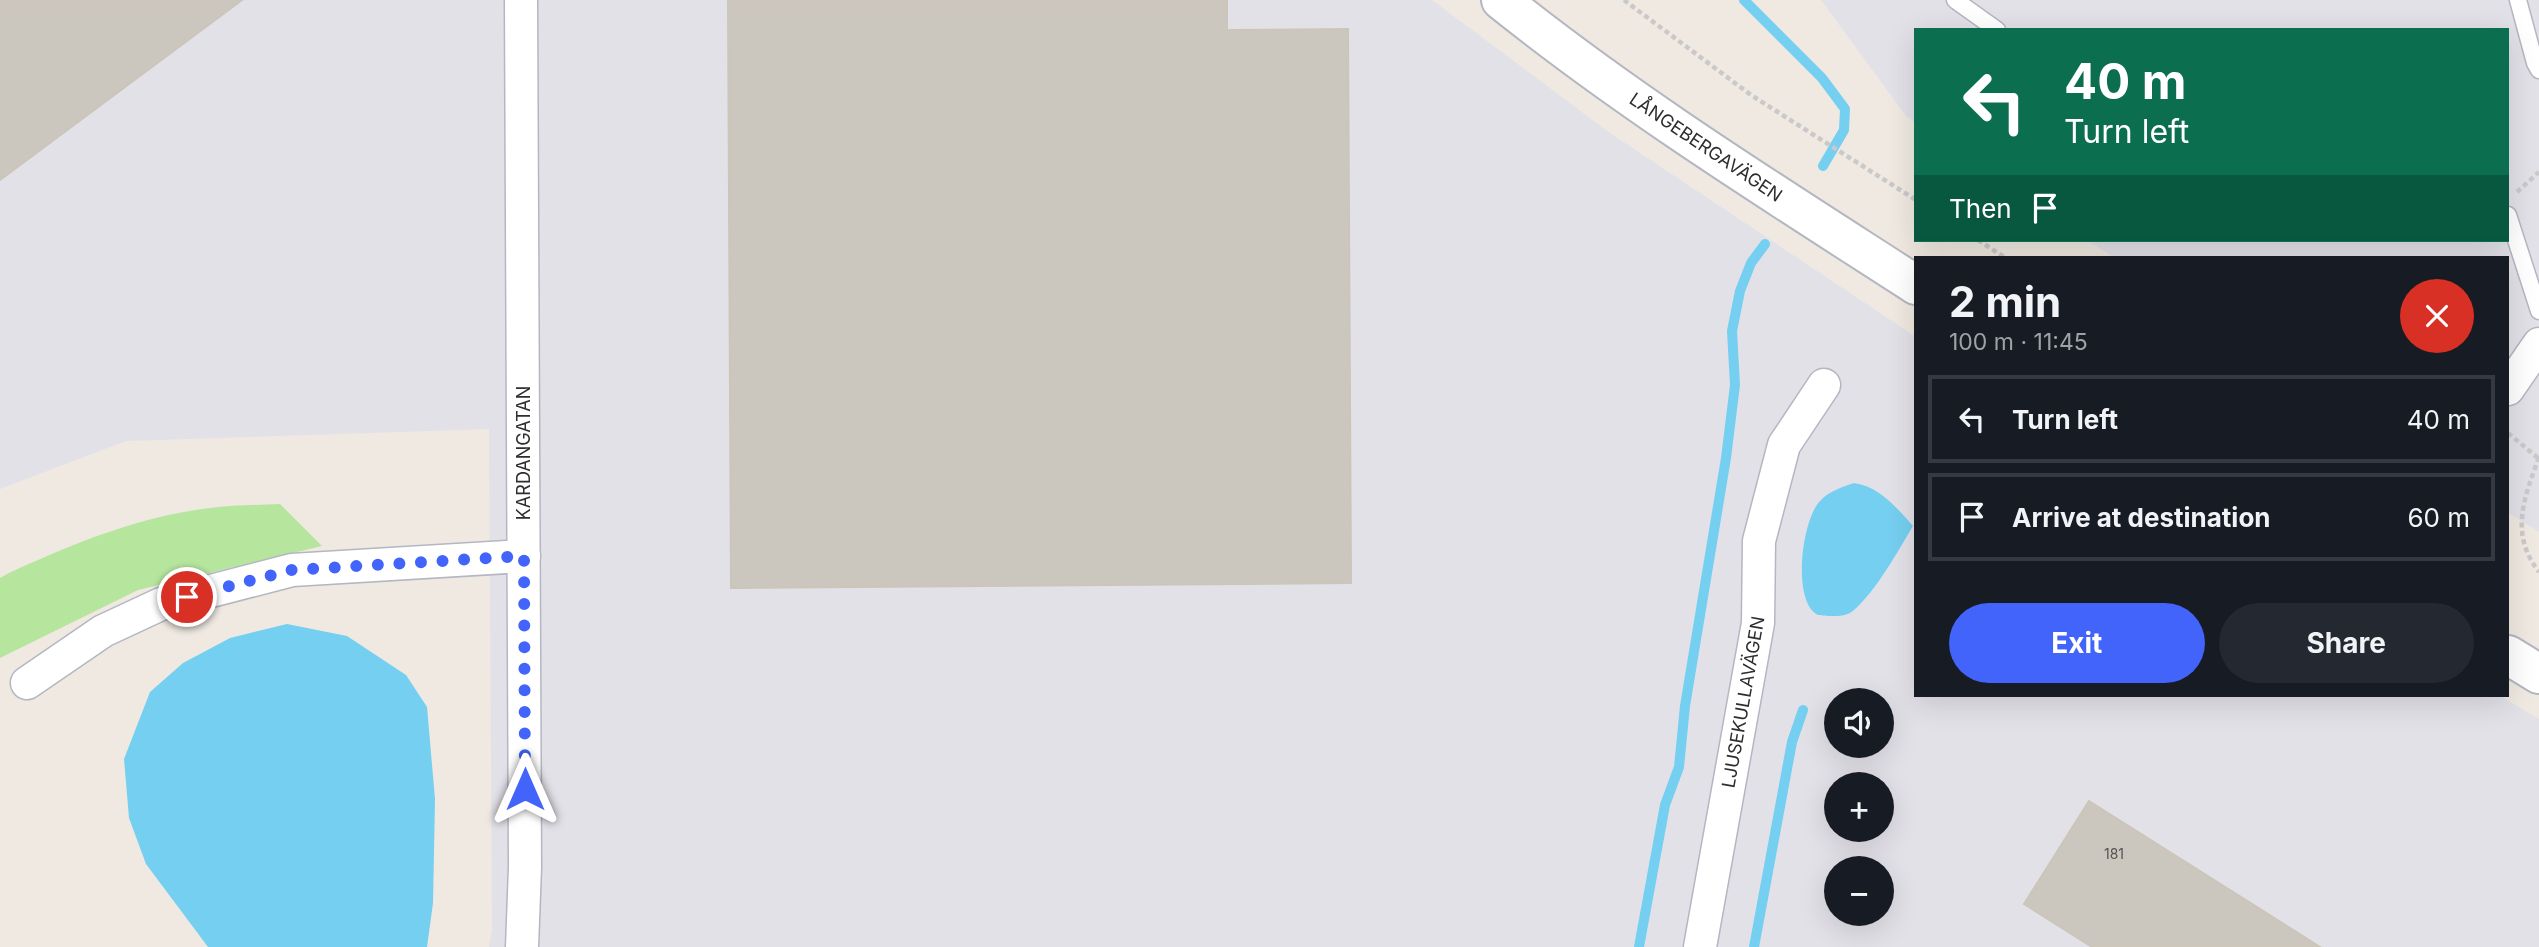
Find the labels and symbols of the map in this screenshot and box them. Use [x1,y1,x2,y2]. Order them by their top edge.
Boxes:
street label: LÅNGEBERGAVÄGEN [1626,86,1787,206]
street label: KARDANGATAN [513,386,534,520]
pin [157,567,217,627]
street label: LJUSEKULLAVÄGEN [1717,614,1768,790]
position arrow [488,752,562,826]
house number: 181 [2104,845,2124,862]

